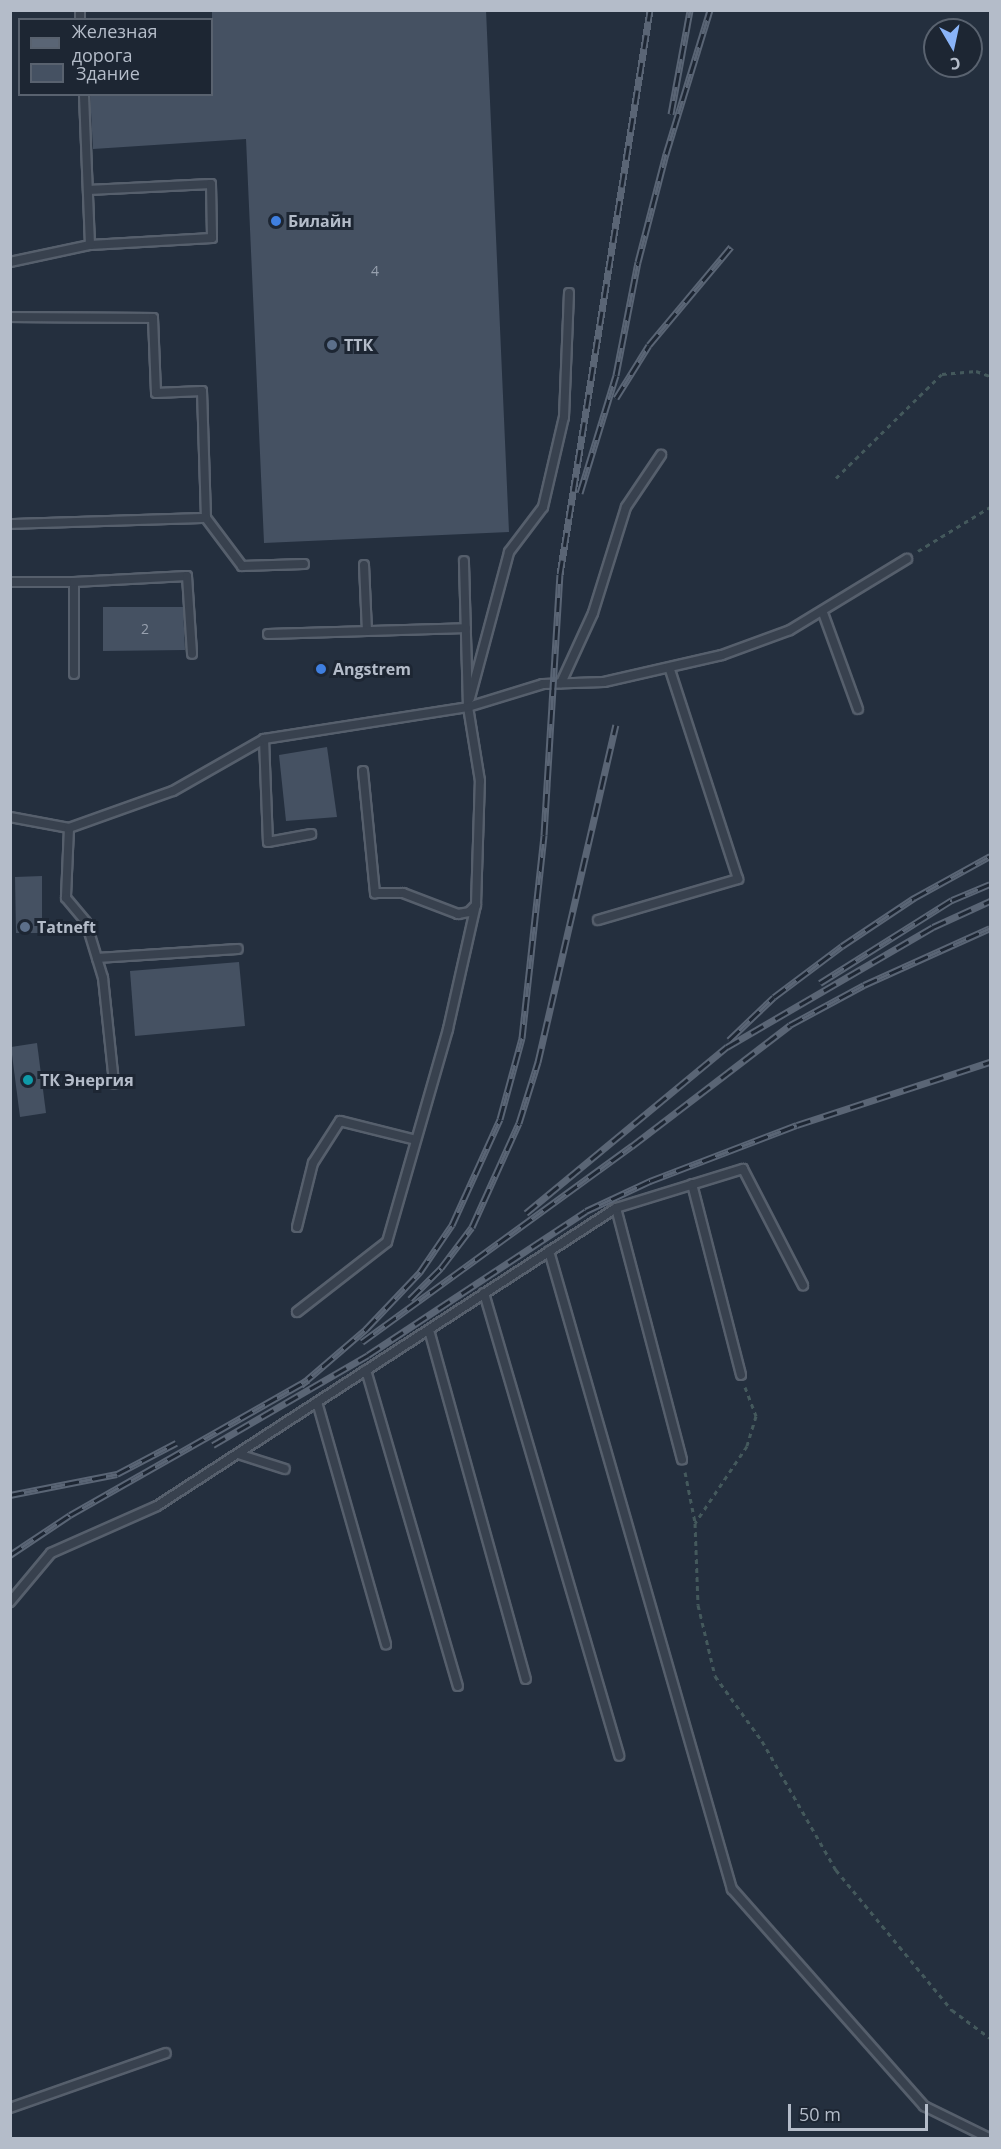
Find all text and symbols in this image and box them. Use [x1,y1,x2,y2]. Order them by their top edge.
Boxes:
legend [18,18,213,96]
north arrow [923,18,983,78]
text: Железная дорога [72,19,157,67]
text: С [949,52,962,75]
text: Здание [76,61,140,85]
place label: Билайн [288,211,352,231]
marker: Билайн [269,214,283,228]
house number: 4 [371,263,379,279]
place label: ТТК [344,335,373,355]
marker: ТТК [325,338,339,352]
house number: 2 [141,621,149,637]
place label: Angstrem [333,659,411,679]
marker: Angstrem [314,662,328,676]
place label: Tatneft [37,917,96,937]
marker: Tatneft [18,920,32,934]
place label: ТК Энергия [40,1070,134,1090]
marker: ТК Энергия [21,1073,35,1087]
scale bar [791,2092,930,2130]
text: 50 m [799,2102,841,2126]

